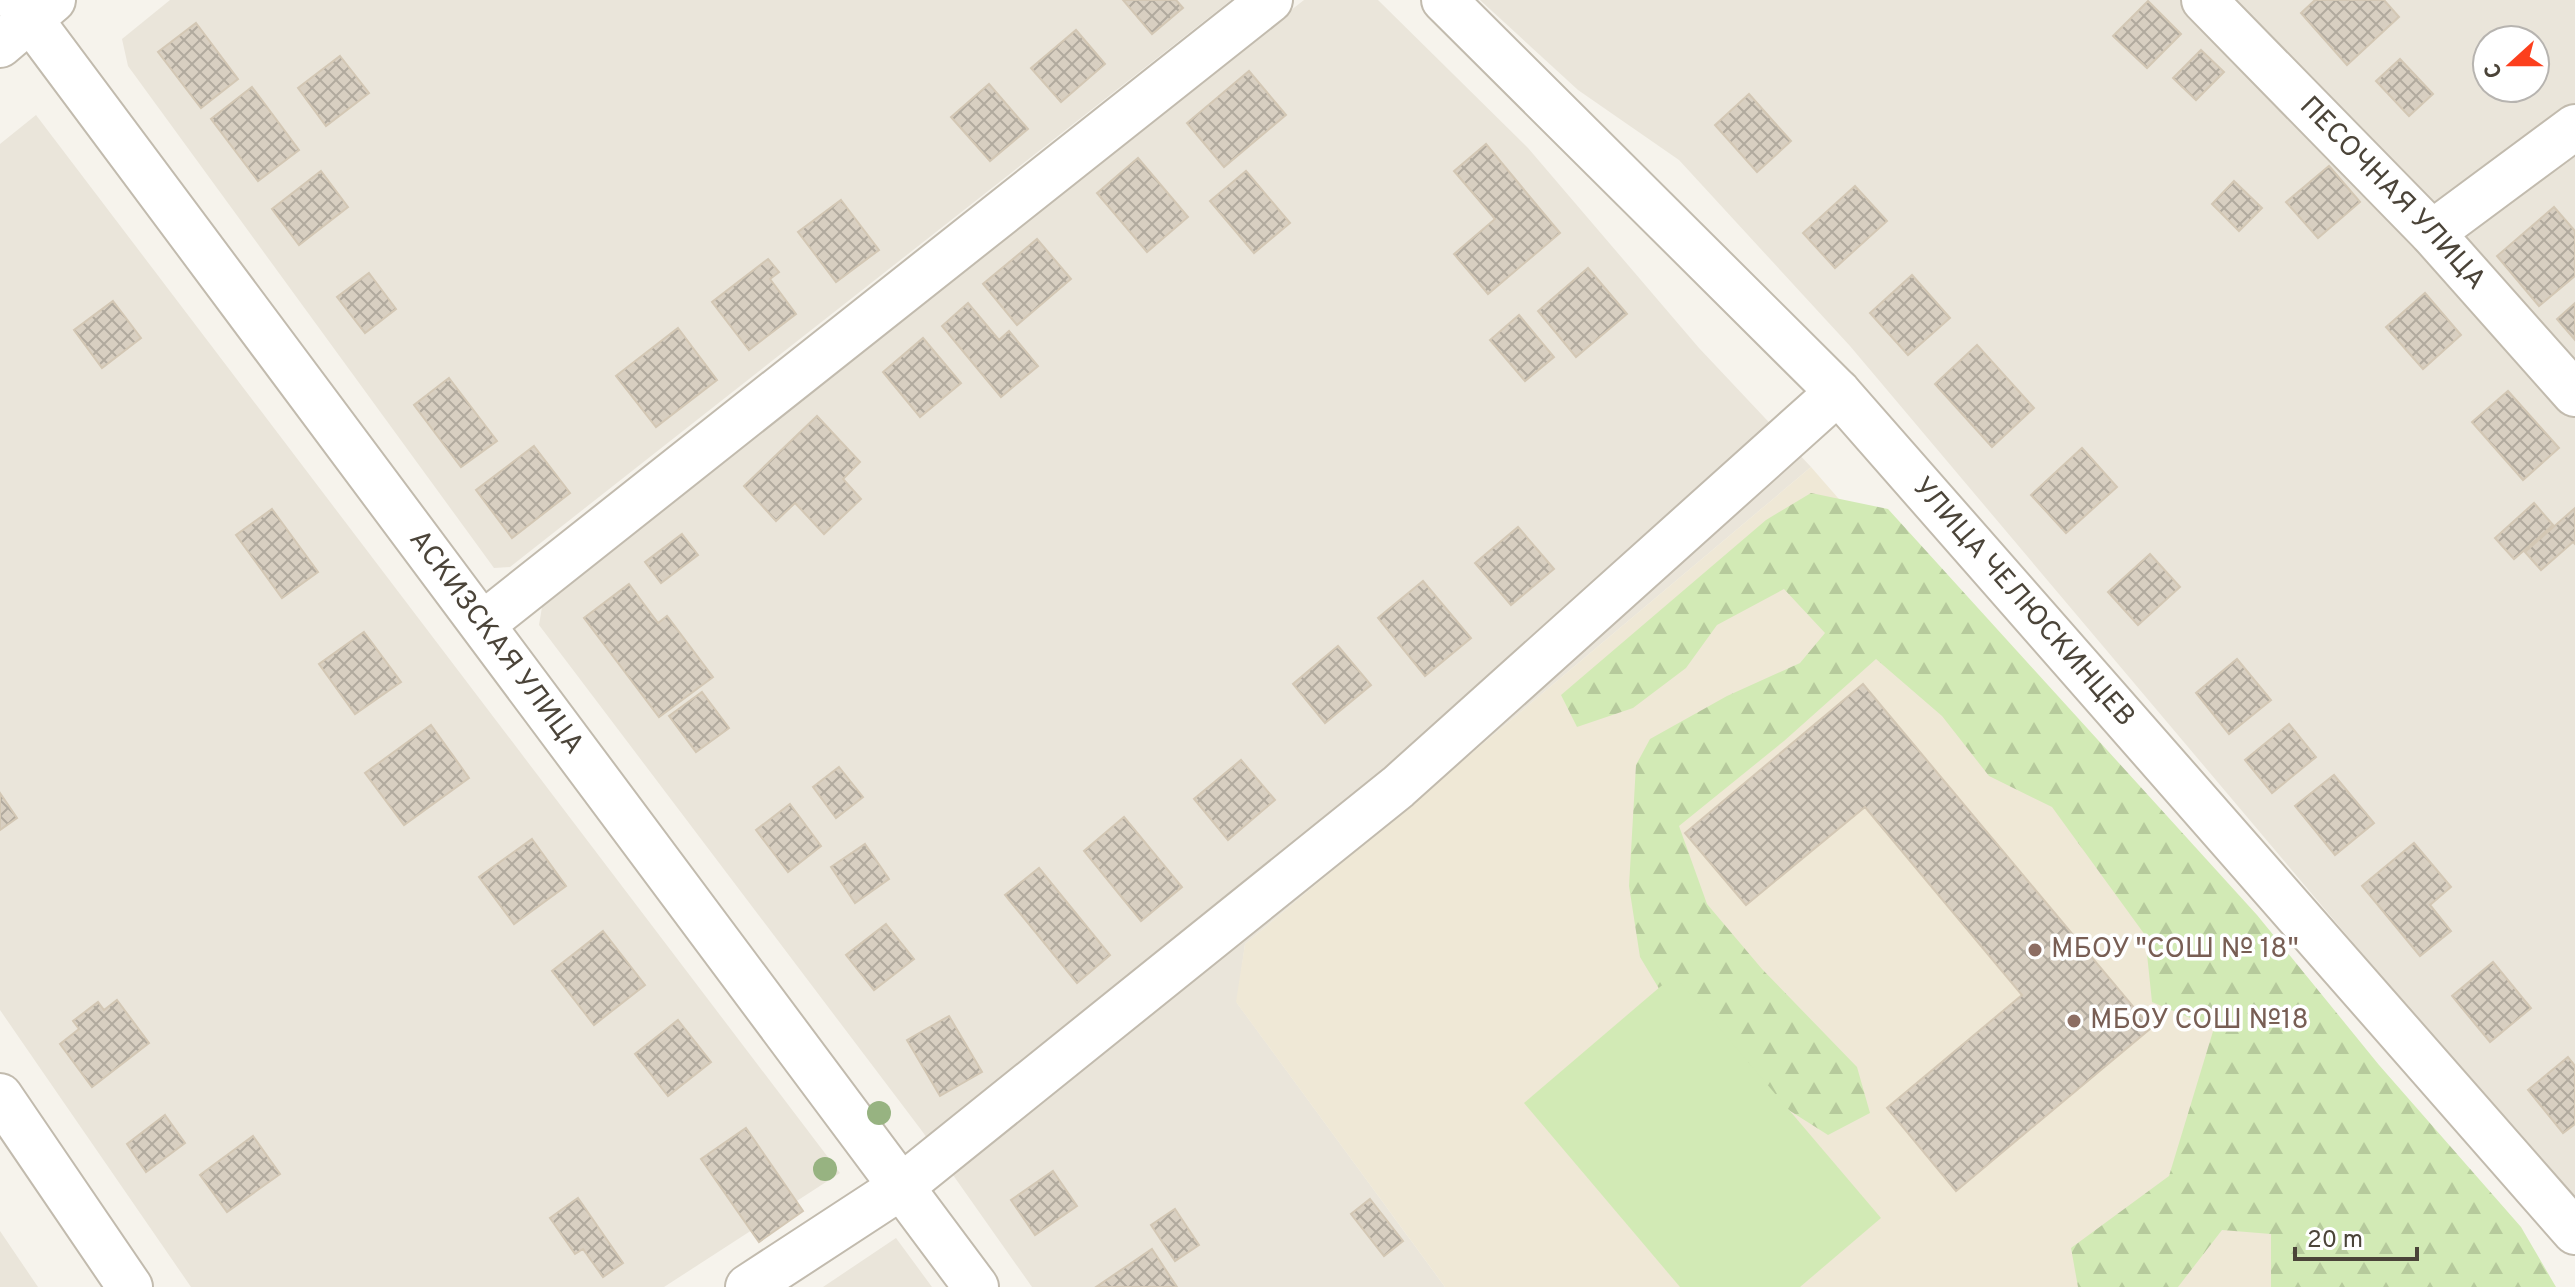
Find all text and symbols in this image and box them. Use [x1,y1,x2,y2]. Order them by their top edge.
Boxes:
north arrow [2471,24,2551,104]
text: С [2480,59,2510,82]
street label: ПЕСОЧНАЯ УЛИЦА [2291,89,2493,298]
street label: УЛИЦА ЧЕЛЮСКИНЦЕВ [1904,470,2142,735]
street label: АСКИЗСКАЯ УЛИЦА [400,523,591,762]
place label: МБОУ "СОШ № 18" [2051,932,2299,968]
marker: МБОУ "СОШ № 18" [2026,941,2044,959]
place label: МБОУ СОШ №18 [2090,1003,2309,1039]
marker: МБОУ СОШ №18 [2065,1012,2083,1030]
scale bar [2295,1211,2417,1261]
text: 20 m [2307,1226,2363,1256]

